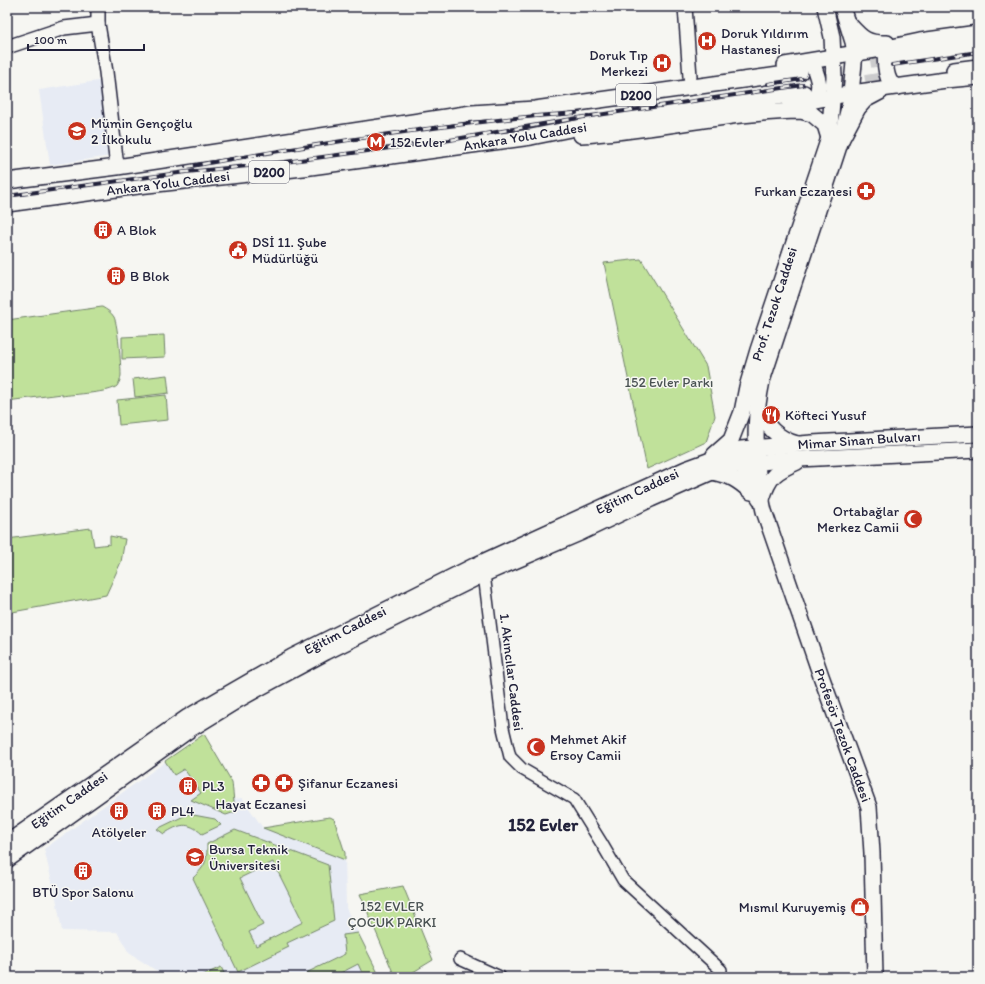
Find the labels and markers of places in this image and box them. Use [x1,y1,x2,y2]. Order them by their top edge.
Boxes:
place label: Doruk Yıldırım Hastanesi [721,25,809,58]
hospital icon: Doruk Yıldırım Hastanesi [696,30,718,52]
place label: Doruk Tıp Merkezi [589,47,648,80]
hospital icon: Doruk Tıp Merkezi [651,52,673,74]
place label: Mümin Gençoğlu 2 İlkokulu [91,115,193,148]
school or university icon: Mümin Gençoğlu 2 İlkokulu [66,120,88,142]
metro station icon: 152 Evler [365,131,387,153]
place label: 152 Evler [390,134,445,151]
pharmacy icon: Furkan Eczanesi [855,180,877,202]
place label: Furkan Eczanesi [754,183,852,200]
building icon: A Blok [92,219,114,241]
place label: A Blok [117,222,156,239]
place label: DSİ 11. Şube Müdürlüğü [252,234,327,267]
public building icon: DSİ 11. Şube Müdürlüğü [227,239,249,261]
building icon: B Blok [105,265,127,287]
place label: B Blok [130,268,169,285]
restaurant icon: Köfteci Yusuf [760,404,782,426]
place label: Köfteci Yusuf [785,407,867,424]
place label: Ortabağlar Merkez Camii [817,503,900,536]
mosque icon: Ortabağlar Merkez Camii [902,508,924,530]
place label: Mehmet Akif Ersoy Camii [550,731,627,764]
mosque icon: Mehmet Akif Ersoy Camii [525,736,547,758]
pharmacy icon: Hayat Eczanesi [250,772,272,794]
pharmacy icon: Şifanur Eczanesi [273,772,295,794]
building icon: PL3 [177,775,199,797]
place label: Şifanur Eczanesi [298,775,398,792]
place label: PL3 [202,778,225,795]
place label: Hayat Eczanesi [216,796,306,813]
building icon: Atölyeler [108,800,130,822]
building icon: PL4 [146,800,168,822]
place label: PL4 [171,803,195,820]
place label: Atölyeler [92,824,147,841]
place label: Bursa Teknik Üniversitesi [209,841,288,874]
school or university icon: Bursa Teknik Üniversitesi [184,846,206,868]
building icon: BTÜ Spor Salonu [72,860,94,882]
place label: BTÜ Spor Salonu [32,884,134,901]
shop icon: Mısmıl Kuruyemiş [849,896,871,918]
place label: Mısmıl Kuruyemiş [739,899,846,916]

